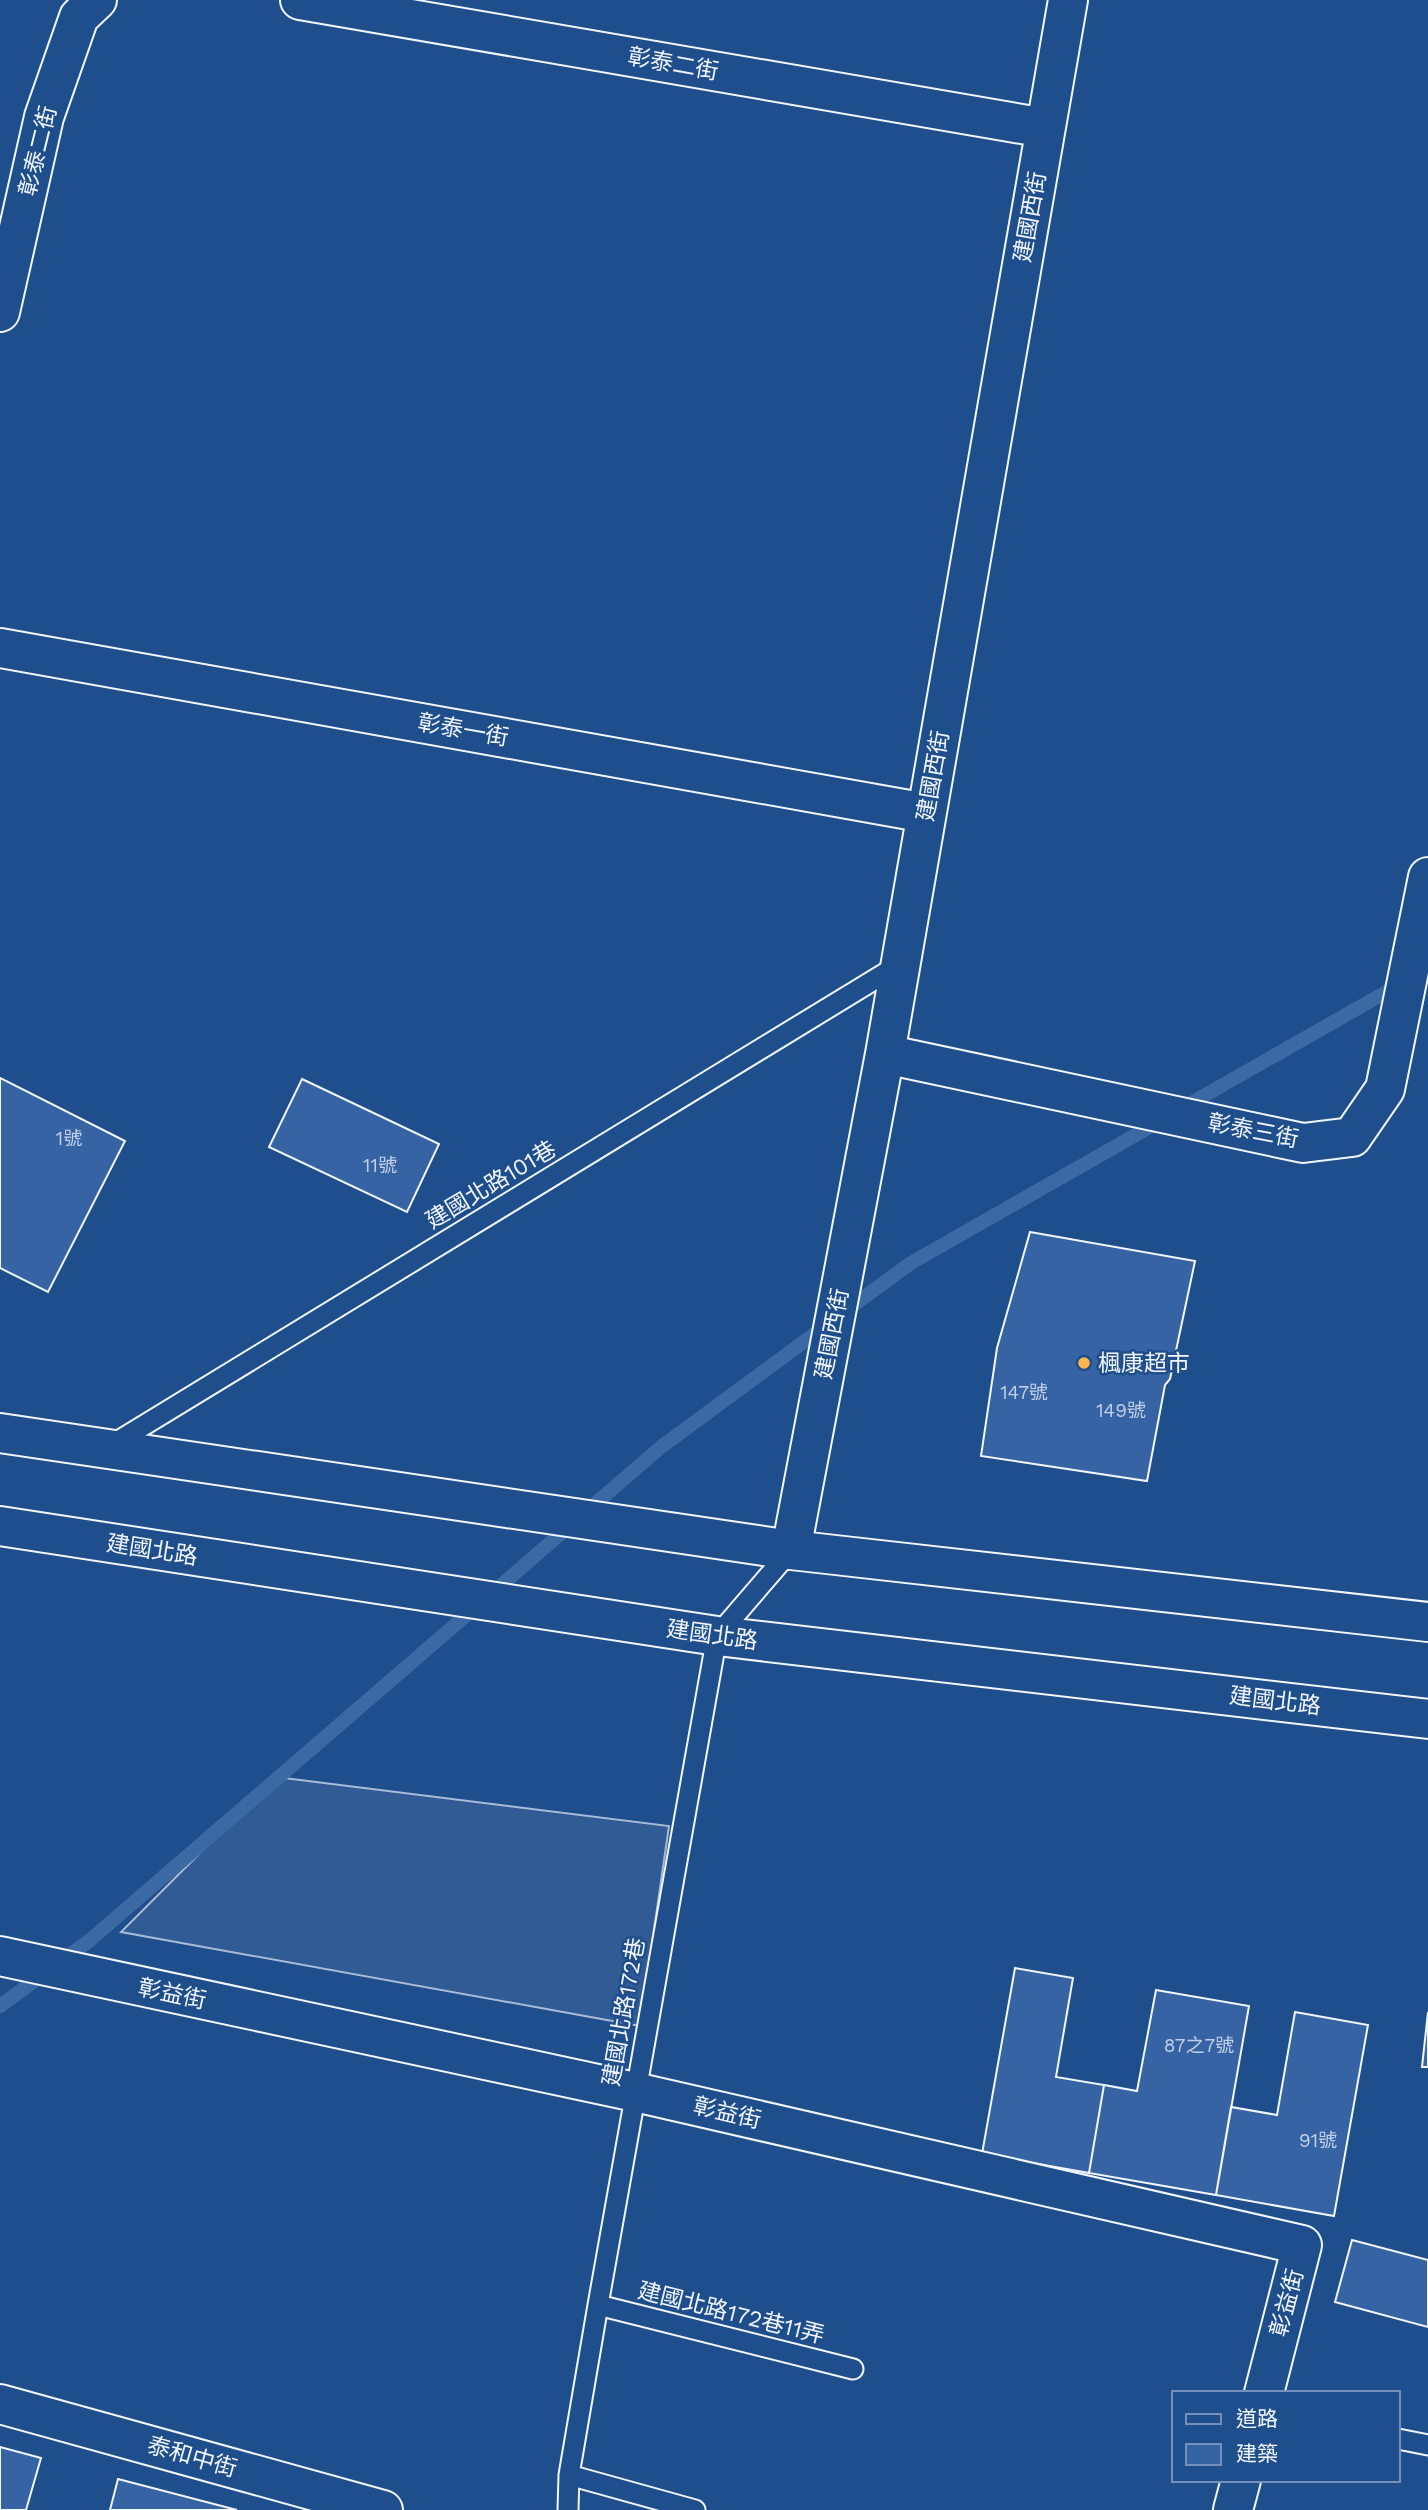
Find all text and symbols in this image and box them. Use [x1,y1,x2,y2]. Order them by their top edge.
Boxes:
street label: 彰泰二街 [625,43,721,85]
street label: 彰泰二街 [14,103,62,199]
street label: 建國西街 [1009,169,1051,265]
street label: 彰泰一街 [415,709,511,751]
street label: 建國西街 [912,728,954,824]
street label: 彰泰三街 [1205,1109,1301,1153]
house number: 1號 [56,1127,82,1150]
street label: 建國北路101巷 [421,1136,561,1234]
house number: 11號 [363,1154,397,1177]
street label: 建國西街 [810,1286,854,1382]
place label: 楓康超市 [1098,1350,1190,1377]
marker: 楓康超市 [1076,1355,1092,1371]
house number: 147號 [1000,1381,1048,1404]
house number: 149號 [1096,1399,1146,1422]
street label: 建國北路 [104,1529,200,1571]
street label: 建國北路 [665,1615,759,1655]
street label: 建國北路 [1228,1682,1322,1720]
street label: 建國北路172巷 [598,1936,650,2088]
street label: 彰益街 [135,1974,209,2014]
house number: 87之7號 [1164,2034,1234,2057]
street label: 彰益街 [690,2092,764,2134]
house number: 91號 [1299,2129,1337,2152]
street label: 彰益街 [1265,2266,1309,2340]
street label: 建國北路172巷11弄 [635,2277,827,2349]
legend [1172,2391,1400,2482]
text: 道路 [1236,2406,1278,2431]
street label: 泰和中街 [144,2431,240,2483]
text: 建築 [1236,2441,1278,2466]

